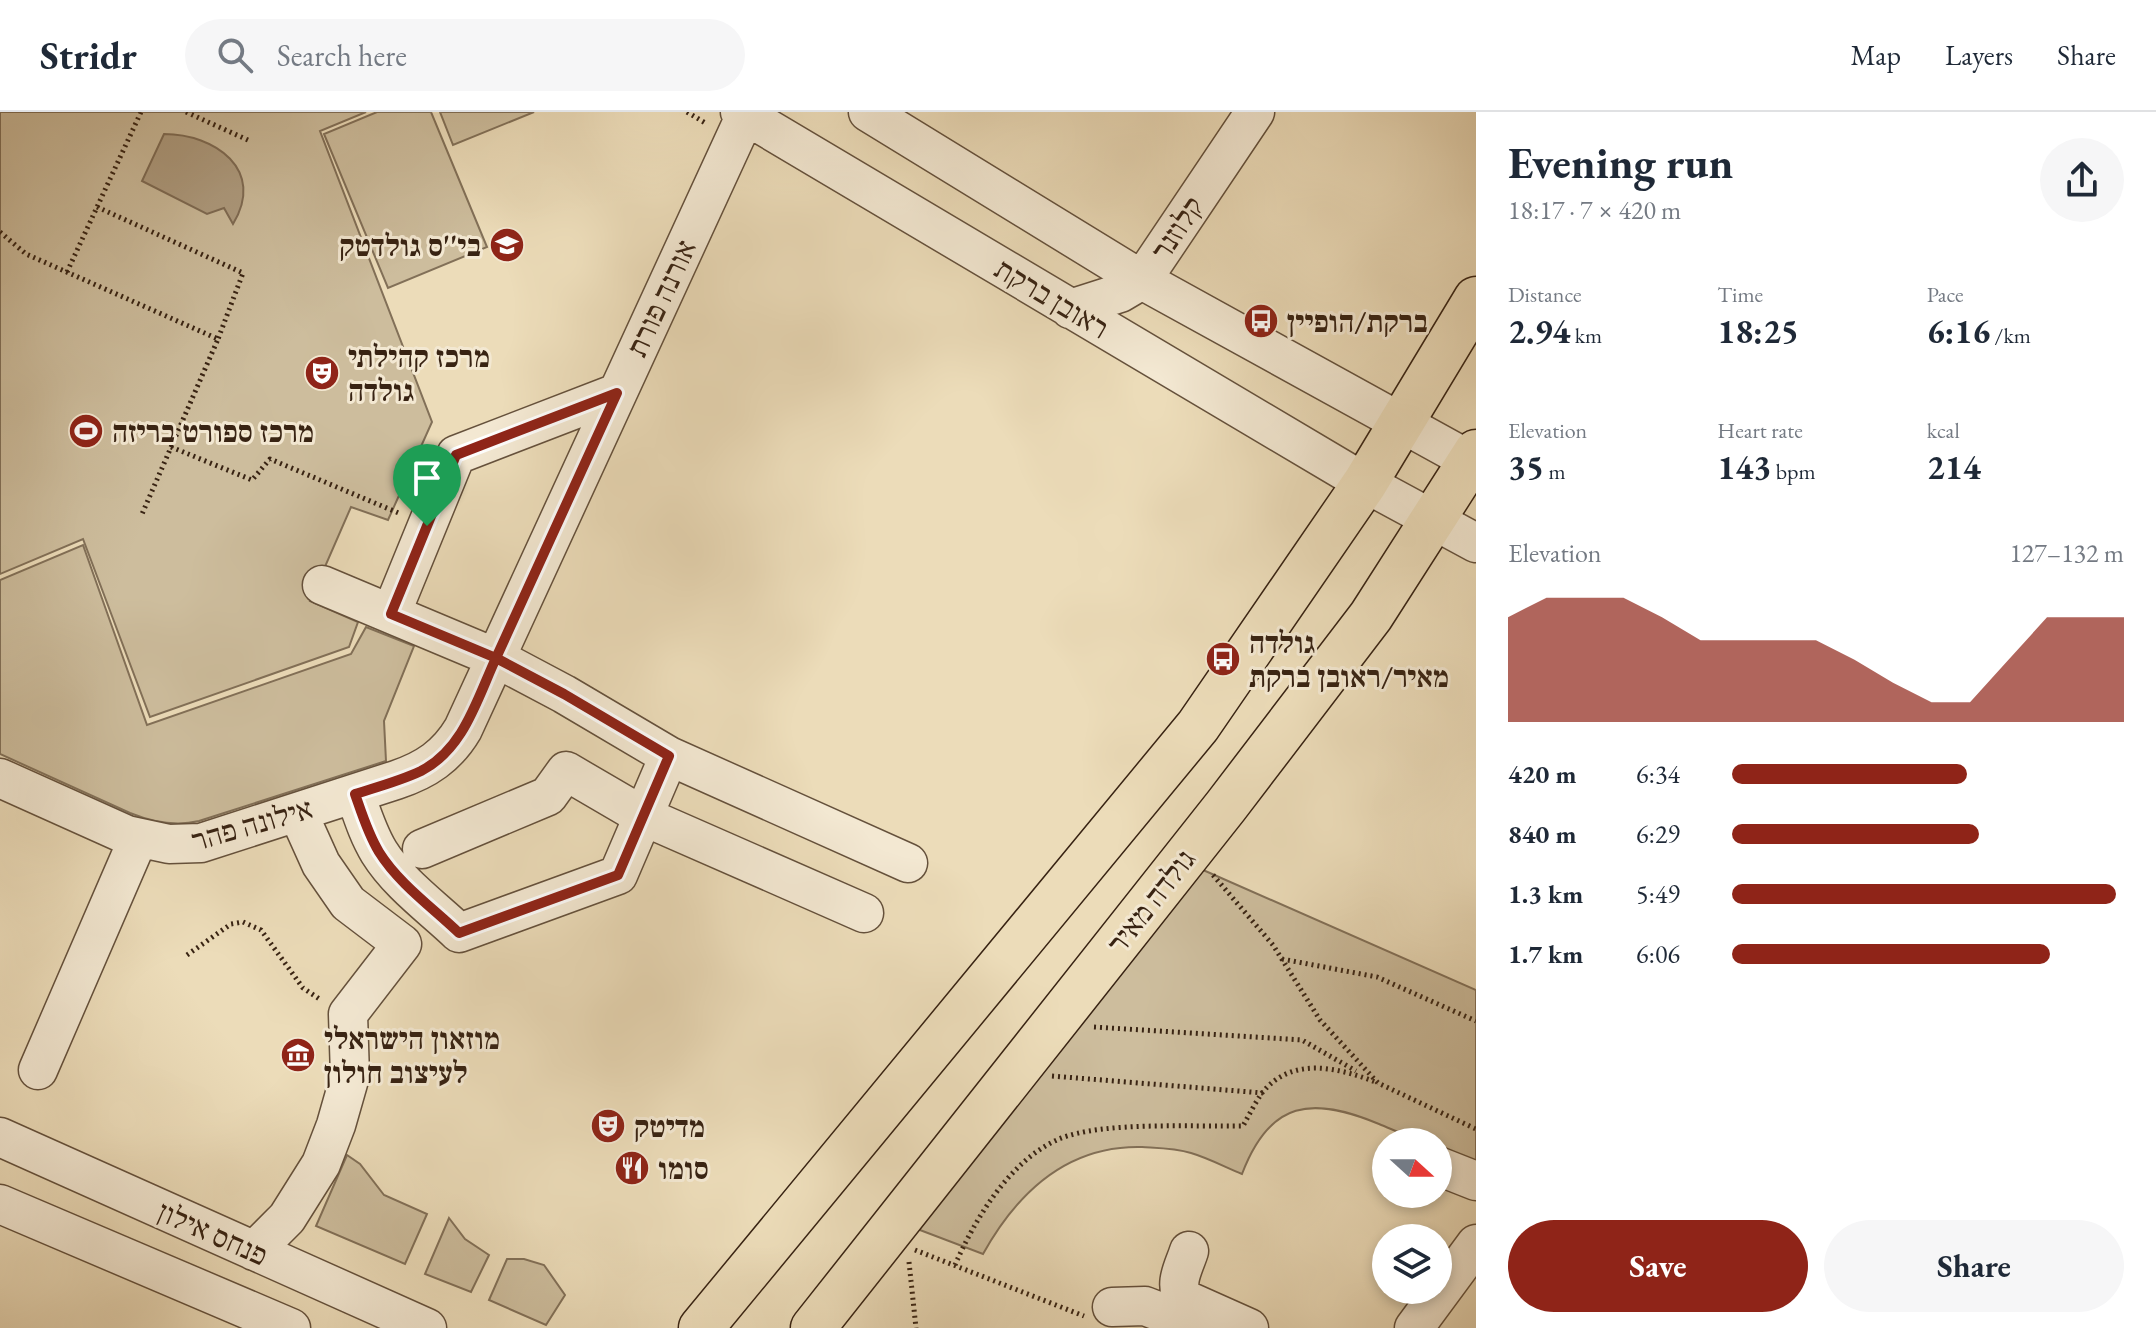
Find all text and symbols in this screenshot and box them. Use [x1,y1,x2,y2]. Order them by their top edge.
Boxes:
search box [185,19,745,91]
text: Stridr [40,31,137,80]
icon: search [213,33,257,77]
text: Search here [277,36,407,75]
text: Map [1851,37,1901,73]
text: Layers [1945,37,2013,73]
text: Share [2057,37,2116,73]
text: Evening run [1508,134,1733,191]
button: share [2040,138,2124,222]
street label: קלוזנר [1142,189,1212,267]
text: 18:17 · 7 × 420 m [1508,193,1681,227]
place label: בי''ס גולדטק [339,226,481,265]
school or university icon: בי''ס גולדטק [488,226,526,264]
street label: אורנה פורת [617,233,705,363]
street label: ראובן ברקת [988,249,1116,347]
text: Distance [1508,280,1581,309]
text: Time [1717,280,1763,309]
text: Pace [1927,280,1964,309]
bus stop icon: ברקת/הופיין [1242,302,1280,340]
place label: ברקת/הופיין [1287,302,1428,341]
text: 2.94 [1508,309,1570,353]
text: 18:25 [1717,309,1799,353]
text: 6:16 [1927,309,1990,353]
text: km [1570,321,1602,350]
text: /km [1990,321,2031,350]
place label: מרכז קהילתי גולדה [348,337,490,410]
theatre icon: מרכז קהילתי גולדה [303,354,341,392]
sports icon: מרכז ספורט בריזה [67,412,105,450]
place label: מרכז ספורט בריזה [112,412,314,451]
text: Elevation [1508,416,1587,445]
text: Heart rate [1717,416,1803,445]
text: kcal [1927,416,1960,445]
pin [393,444,461,526]
text: 35 [1508,445,1544,489]
text: 143 [1717,445,1771,489]
text: 214 [1927,445,1981,489]
icon: arrive [405,456,449,500]
text: m [1544,457,1566,486]
text: bpm [1771,457,1816,486]
text: Elevation [1508,536,1602,570]
text: 127–132 m [2009,536,2124,570]
place label: גולדה מאיר/ראובן ברקת [1249,623,1449,696]
bus stop icon: גולדה מאיר/ראובן ברקת [1204,640,1242,678]
text: 420 m [1508,757,1576,791]
text: 6:34 [1636,757,1680,791]
street label: אילונה פהר [187,788,317,860]
text: 840 m [1508,817,1576,851]
text: 6:29 [1636,817,1680,851]
street label: גולדה מאיר [1098,841,1204,961]
text: 1.3 km [1508,877,1583,911]
text: 5:49 [1636,877,1680,911]
text: 1.7 km [1508,937,1583,971]
text: 6:06 [1636,937,1680,971]
place label: מוזאון הישראלי לעיצוב חולון [324,1019,500,1092]
museum icon: מוזאון הישראלי לעיצוב חולון [279,1036,317,1074]
theatre icon: מדיטק [589,1107,627,1145]
place label: מדיטק [634,1107,705,1146]
north arrow [1372,1128,1452,1208]
map controls [1372,1128,1452,1304]
restaurant icon: סומו [613,1149,651,1187]
place label: סומו [658,1149,709,1188]
street label: פנחס אילון [152,1192,274,1274]
button: Save [1508,1220,1808,1312]
button: Share [1824,1220,2124,1312]
button: layers [1372,1224,1452,1304]

